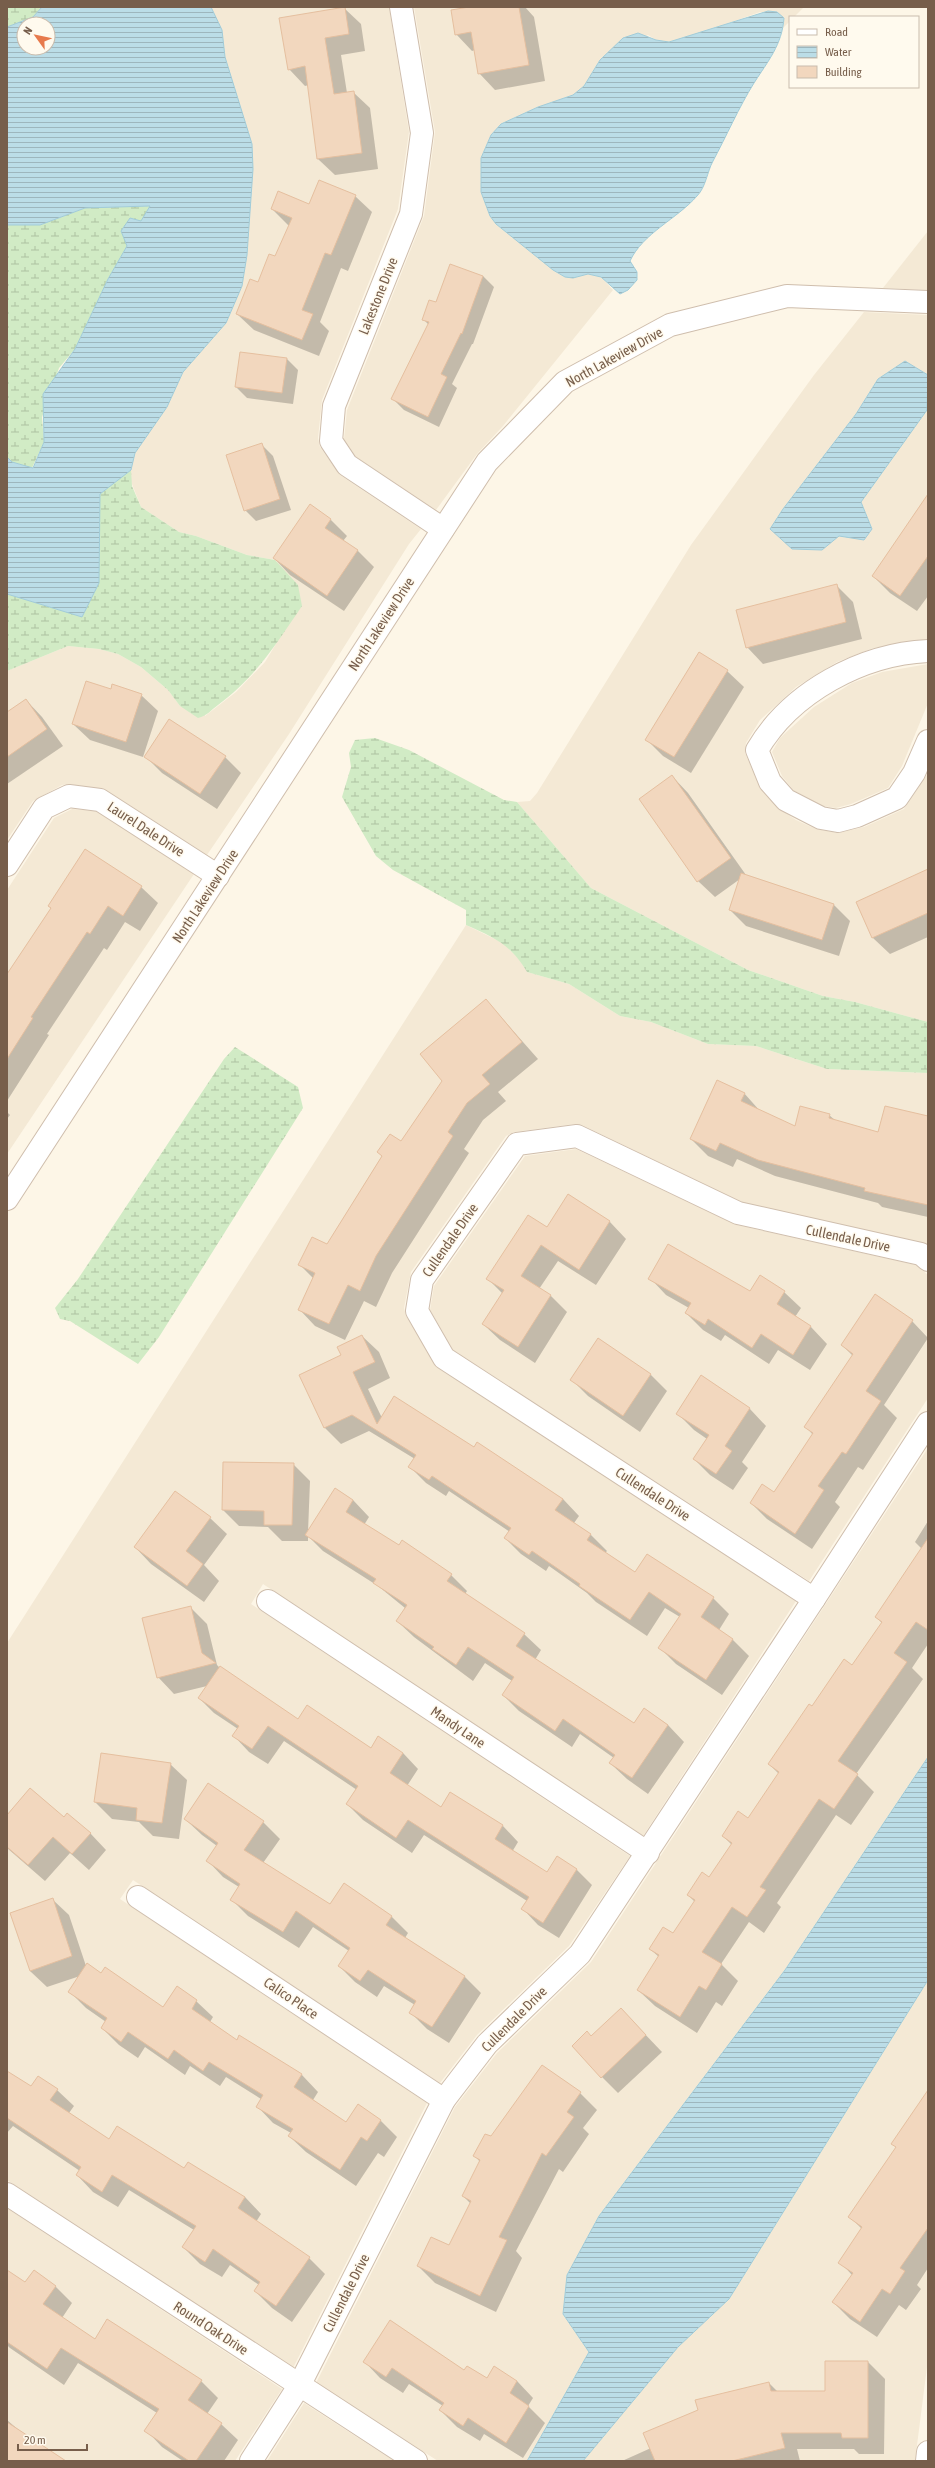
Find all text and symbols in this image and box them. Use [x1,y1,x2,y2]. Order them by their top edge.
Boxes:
north arrow [16,16,56,56]
legend [789,16,919,88]
text: N [21,25,34,37]
text: Road [825,25,848,39]
text: Water [825,45,852,59]
text: Building [825,65,863,79]
street label: Lakestone Drive [355,255,401,337]
street label: North Lakeview Drive [563,324,665,390]
street label: North Lakeview Drive [345,574,417,674]
street label: Laurel Dale Drive [105,798,187,860]
street label: North Lakeview Drive [169,846,241,946]
street label: Cullendale Drive [419,1200,481,1280]
street label: Cullendale Drive [804,1221,892,1255]
street label: Cullendale Drive [613,1464,693,1524]
street label: Mandy Lane [428,1703,488,1751]
street label: Calico Place [261,1974,321,2022]
street label: Cullendale Drive [478,1983,550,2055]
street label: Cullendale Drive [319,2251,373,2335]
street label: Round Oak Drive [171,2298,251,2358]
scale bar [18,2426,87,2452]
text: 20 m [24,2433,46,2447]

